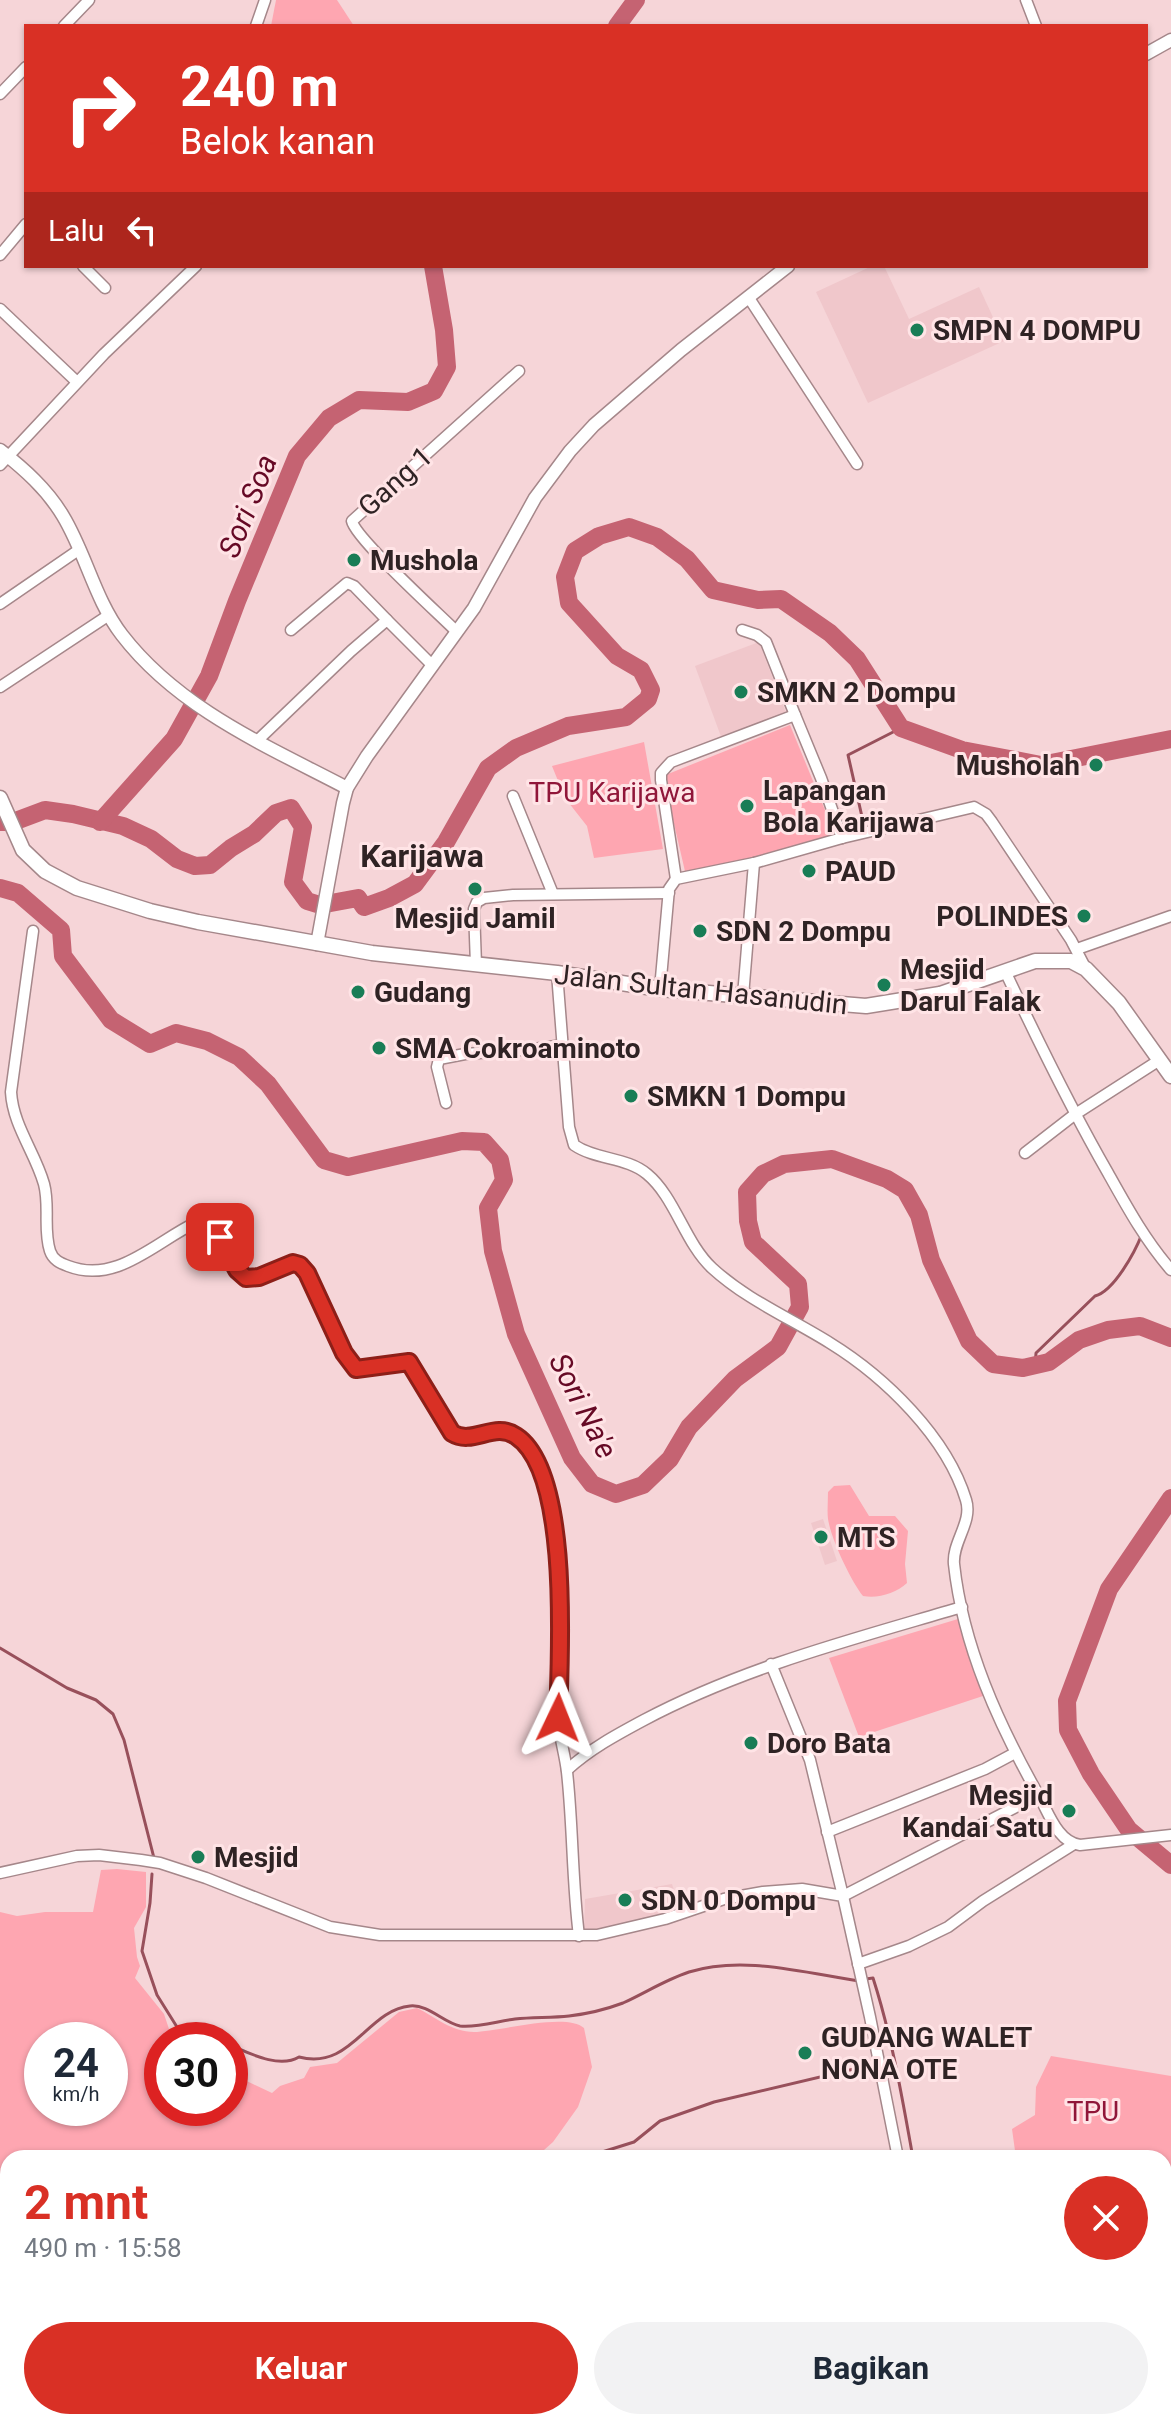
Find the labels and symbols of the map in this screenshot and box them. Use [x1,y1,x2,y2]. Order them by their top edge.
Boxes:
place label: SMPN 4 DOMPU [933,314,1141,347]
marker: SMPN 4 DOMPU [908,321,926,339]
street label: Gang 1 [352,440,439,523]
water label: Sori Soa [211,449,284,562]
place label: Mushola [370,544,478,577]
marker: Mushola [345,551,363,569]
place label: SMKN 2 Dompu [757,676,956,709]
marker: SMKN 2 Dompu [732,683,750,701]
place label: Musholah [956,749,1080,782]
marker: Musholah [1087,756,1105,774]
place label: Lapangan Bola Karijawa [763,774,934,839]
park label: TPU Karijawa [529,776,695,809]
marker: Lapangan Bola Karijawa [738,797,756,815]
district label: Karijawa [360,837,484,875]
place label: PAUD [825,855,896,888]
marker: PAUD [800,862,818,880]
marker: Mesjid Jamil [466,880,484,898]
place label: POLINDES [936,900,1068,933]
place label: Mesjid Jamil [394,902,556,935]
marker: POLINDES [1075,907,1093,925]
place label: SDN 2 Dompu [716,915,891,948]
marker: SDN 2 Dompu [691,922,709,940]
place label: Mesjid Darul Falak [900,953,1042,1018]
street label: Jalan Sultan Hasanudin [553,958,849,1021]
place label: Gudang [374,976,471,1009]
marker: Mesjid Darul Falak [875,976,893,994]
marker: Gudang [349,983,367,1001]
place label: SMA Cokroaminoto [395,1032,641,1065]
marker: SMA Cokroaminoto [370,1039,388,1057]
place label: SMKN 1 Dompu [647,1080,846,1113]
marker: SMKN 1 Dompu [622,1087,640,1105]
pin [186,1203,254,1271]
water label: Sori Na'e [542,1347,625,1464]
place label: MTS [837,1521,896,1554]
marker: MTS [812,1528,830,1546]
position arrow [516,1676,600,1760]
place label: Doro Bata [767,1727,891,1760]
marker: Doro Bata [742,1734,760,1752]
place label: Mesjid Kandai Satu [902,1779,1053,1844]
marker: Mesjid Kandai Satu [1060,1802,1078,1820]
place label: Mesjid [214,1841,298,1874]
marker: Mesjid [189,1848,207,1866]
place label: SDN 0 Dompu [641,1884,816,1917]
marker: SDN 0 Dompu [616,1891,634,1909]
place label: GUDANG WALET NONA OTE [821,2021,1032,2086]
speed limit sign: 30 [144,2022,248,2126]
marker: GUDANG WALET NONA OTE [796,2044,814,2062]
park label: TPU [1067,2095,1119,2128]

